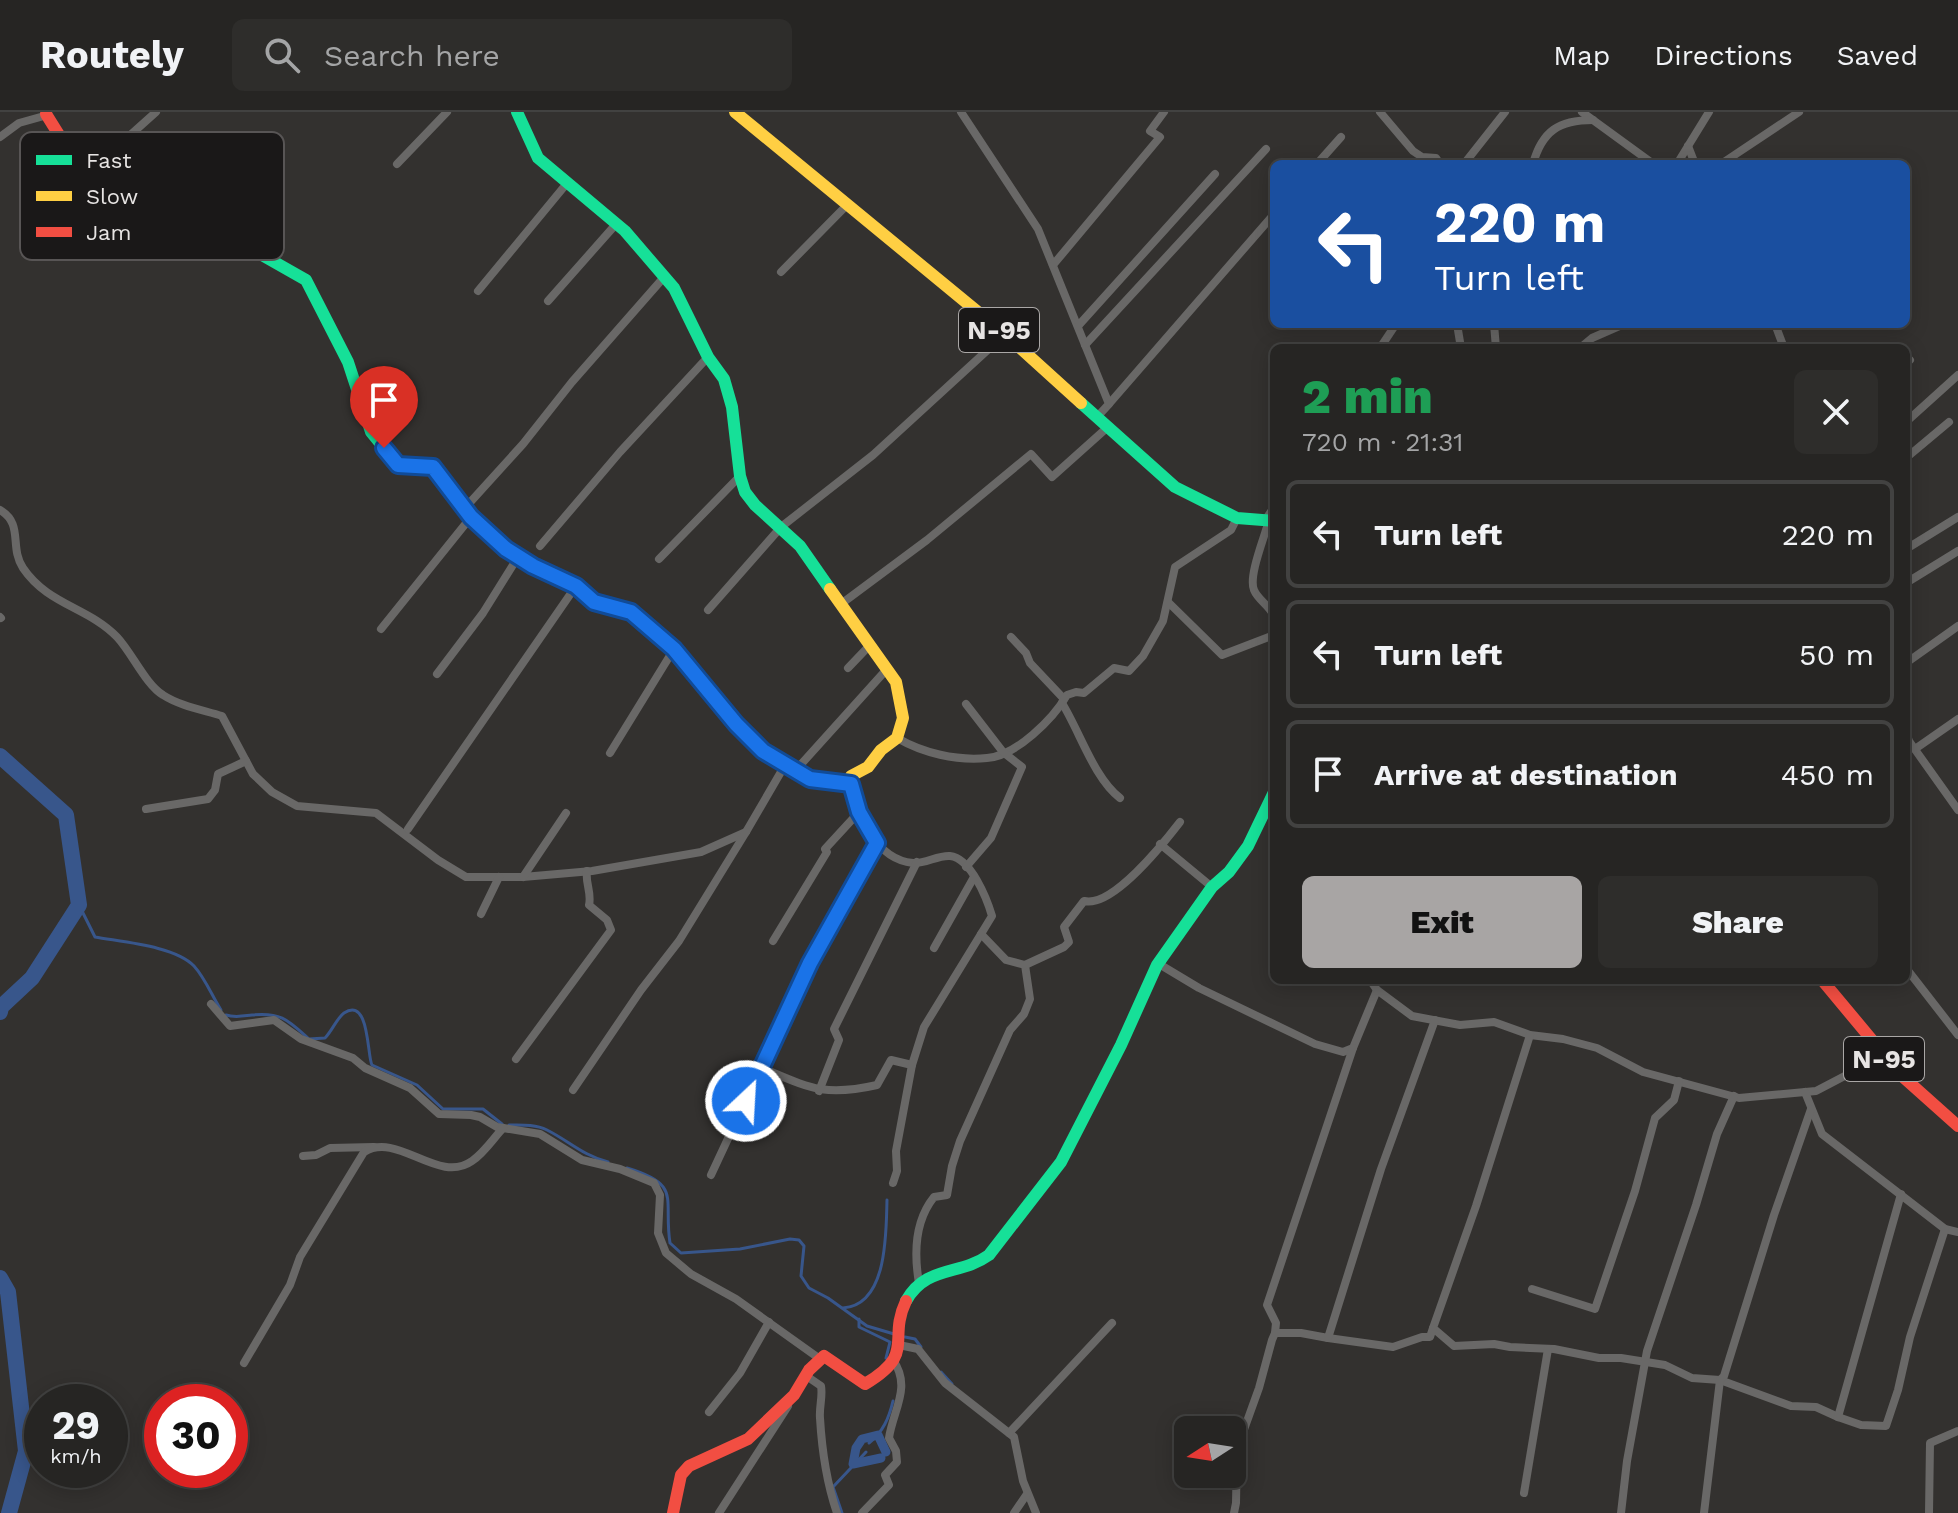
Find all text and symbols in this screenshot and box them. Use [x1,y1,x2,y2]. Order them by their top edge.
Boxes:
search box [232,19,792,91]
text: Routely [40,33,184,77]
icon: search [260,33,304,77]
text: Search here [324,38,500,73]
text: Map [1553,39,1610,72]
text: Directions [1654,39,1793,72]
text: Saved [1837,39,1918,72]
legend [20,132,284,260]
text: Fast [86,148,132,173]
text: Slow [86,184,138,209]
text: 220 m [1434,190,1606,256]
icon: left [1302,192,1406,296]
text: Jam [86,220,131,245]
text: Turn left [1434,257,1584,299]
road number: N-95 [959,308,1039,352]
pin [350,366,418,448]
text: 2 min [1302,368,1433,425]
button: close [1794,370,1878,454]
icon: arrive [362,378,406,422]
text: 720 m · 21:31 [1302,427,1463,457]
icon: left [1306,512,1350,556]
text: Turn left [1374,517,1502,552]
text: 220 m [1782,517,1874,552]
icon: left [1306,632,1350,676]
text: Turn left [1374,637,1502,672]
text: 50 m [1799,637,1874,672]
icon: arrive [1306,752,1350,796]
text: Arrive at destination [1374,757,1678,792]
text: 450 m [1781,757,1874,792]
button: Exit [1302,876,1582,968]
button: Share [1598,876,1878,968]
road number: N-95 [1844,1037,1924,1081]
position arrow [704,1059,788,1143]
speed limit sign: 30 [144,1384,248,1488]
text: 29 [52,1402,100,1449]
north arrow [1174,1416,1246,1488]
map controls [1174,1416,1246,1488]
text: km/h [50,1444,102,1468]

